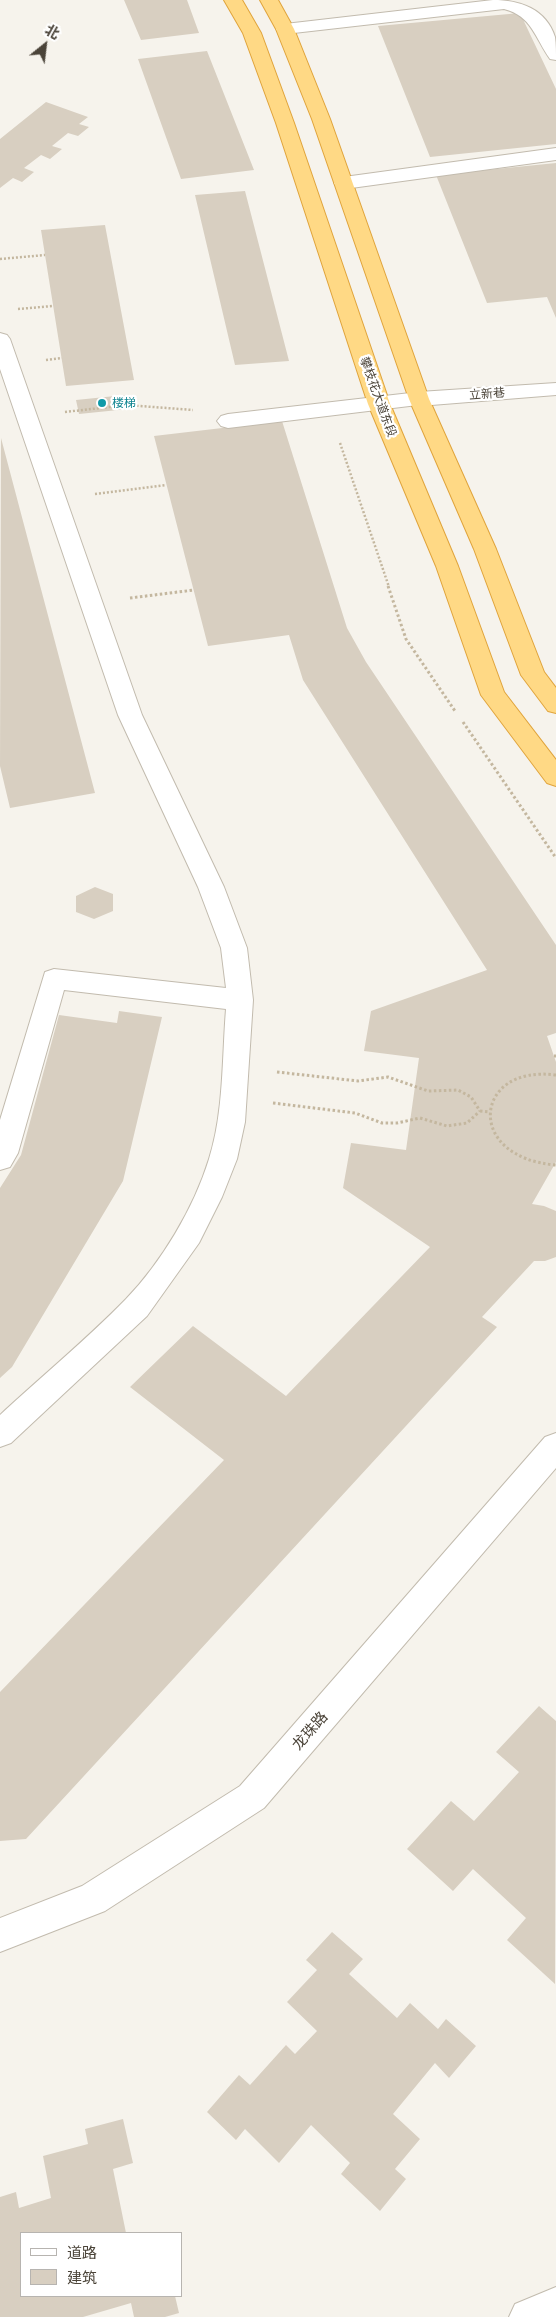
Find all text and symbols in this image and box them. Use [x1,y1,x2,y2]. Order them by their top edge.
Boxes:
north arrow [20,20,70,70]
text: 北 [42,21,63,42]
street label: 攀枝花大道东段 [357,355,399,439]
street label: 立新巷 [469,386,505,402]
place label: 楼梯 [112,396,136,410]
marker: 楼梯 [96,397,108,409]
street label: 龙珠路 [288,1708,332,1754]
legend [20,2232,182,2297]
text: 道路 [67,2243,97,2261]
text: 建筑 [67,2268,97,2286]

